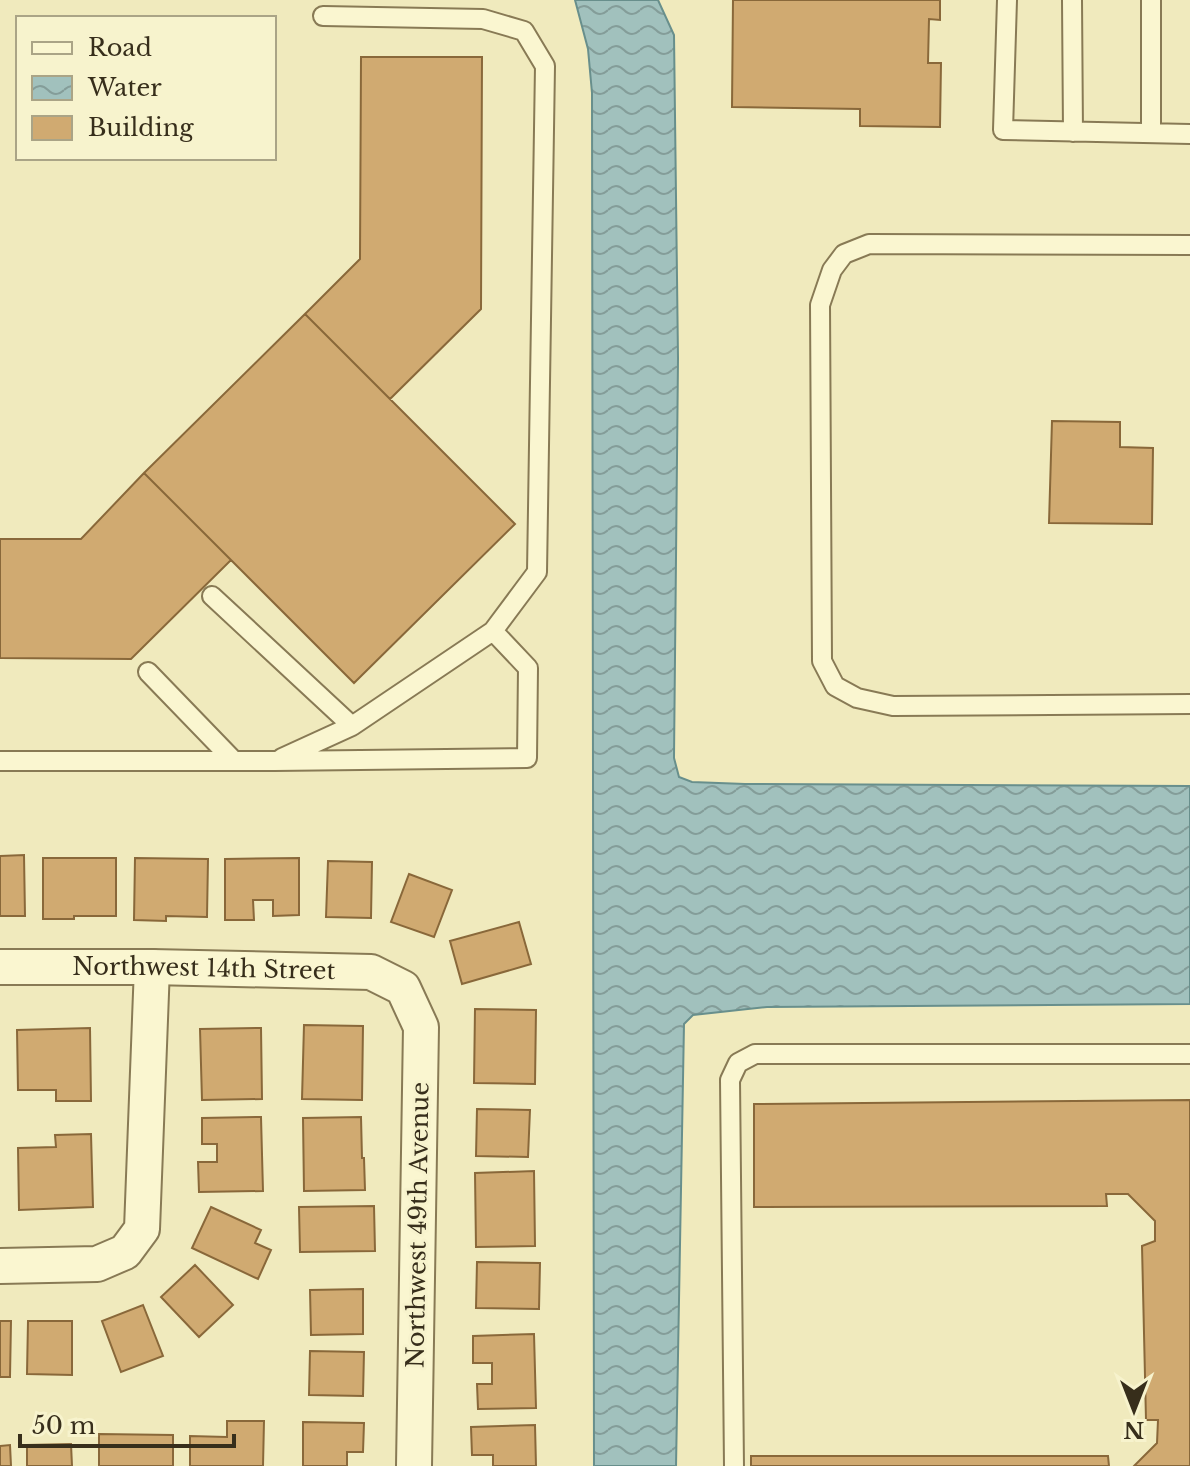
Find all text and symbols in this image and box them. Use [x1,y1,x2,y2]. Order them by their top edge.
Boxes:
legend [16,16,276,160]
text: Road [88,33,152,62]
text: Water [87,73,162,102]
text: Building [88,113,194,142]
street label: Northwest 14th Street [72,952,336,985]
street label: Northwest 49th Avenue [401,1082,434,1368]
north arrow [1094,1370,1174,1450]
scale bar [20,1398,234,1448]
text: 50 m [32,1411,96,1440]
text: N [1123,1416,1144,1443]

